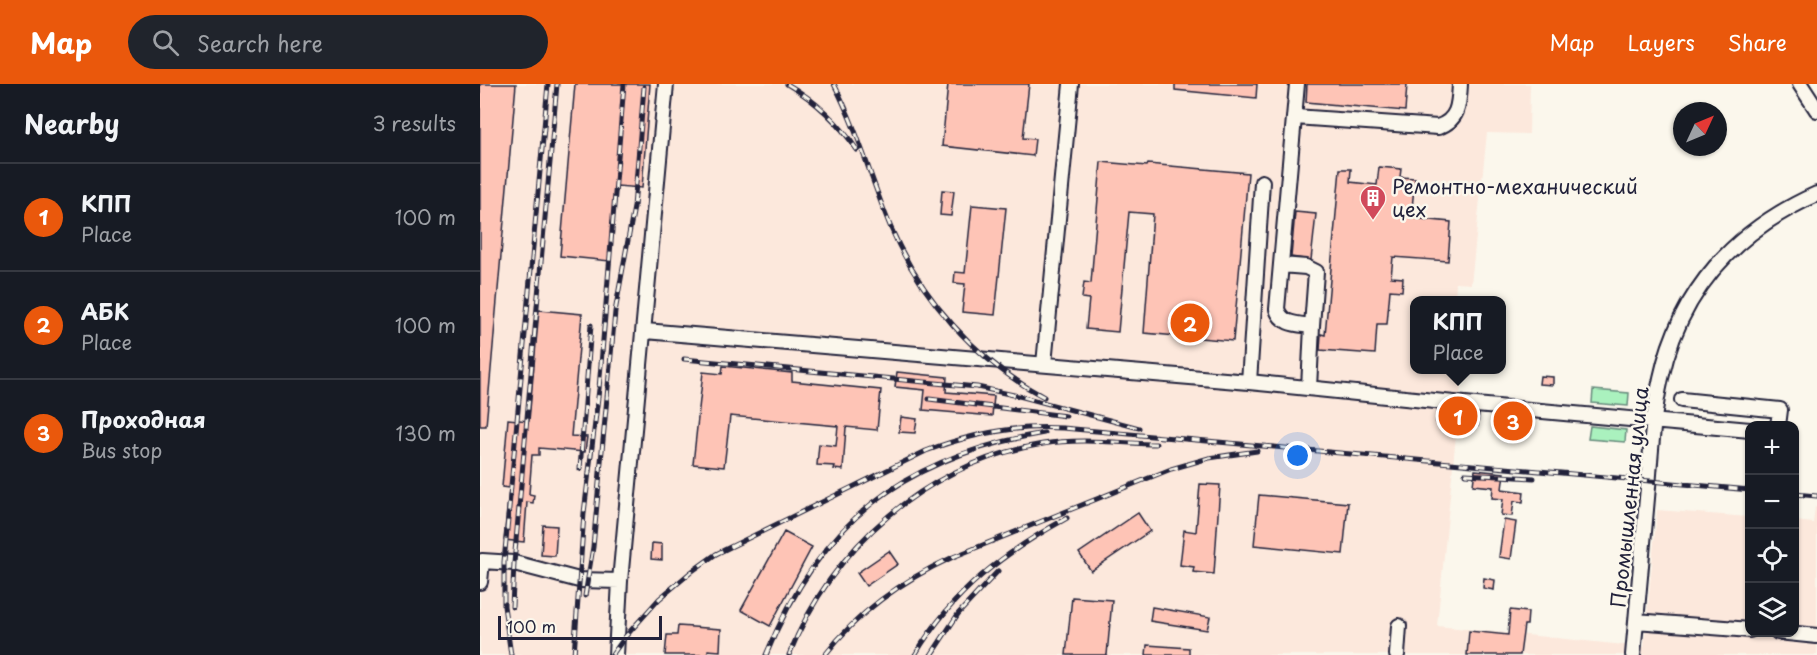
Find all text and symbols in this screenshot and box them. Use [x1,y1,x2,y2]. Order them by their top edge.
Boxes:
search box [128,15,548,69]
text: Map [30,21,92,64]
icon: search [149,26,182,59]
text: Search here [197,26,323,59]
text: Map [1550,26,1594,58]
text: Layers [1627,26,1695,58]
text: Share [1728,26,1787,58]
north arrow [1673,102,1727,156]
text: Nearby [24,104,119,143]
text: 3 results [373,108,456,138]
place label: Ремонтно-механический цех [1392,171,1638,224]
building icon: Ремонтно-механический цех [1358,183,1388,221]
text: КПП [81,186,132,219]
text: 1 [39,202,48,232]
text: 100 m [395,202,456,232]
text: Place [81,219,132,249]
text: АБК [81,294,129,327]
popup [1410,296,1506,374]
pin: 2 [1170,300,1210,346]
text: КПП [1432,304,1483,337]
text: 2 [36,310,51,340]
text: 100 m [395,310,456,340]
text: Place [81,327,132,357]
text: Place [1432,337,1484,367]
street label: Промышленная улица [1602,385,1656,609]
pin: 1 [1438,394,1478,438]
pin: 3 [1494,398,1532,444]
text: Проходная [81,402,206,435]
text: 3 [37,418,50,448]
text: 130 m [396,418,456,448]
map controls [1745,421,1799,637]
button: + [1745,421,1799,475]
text: Bus stop [81,435,162,465]
your location [1283,441,1312,470]
button: − [1745,475,1799,529]
button: locate [1745,529,1799,583]
button: layers [1745,583,1799,637]
scale bar [498,613,662,640]
text: 100 m [507,614,556,638]

